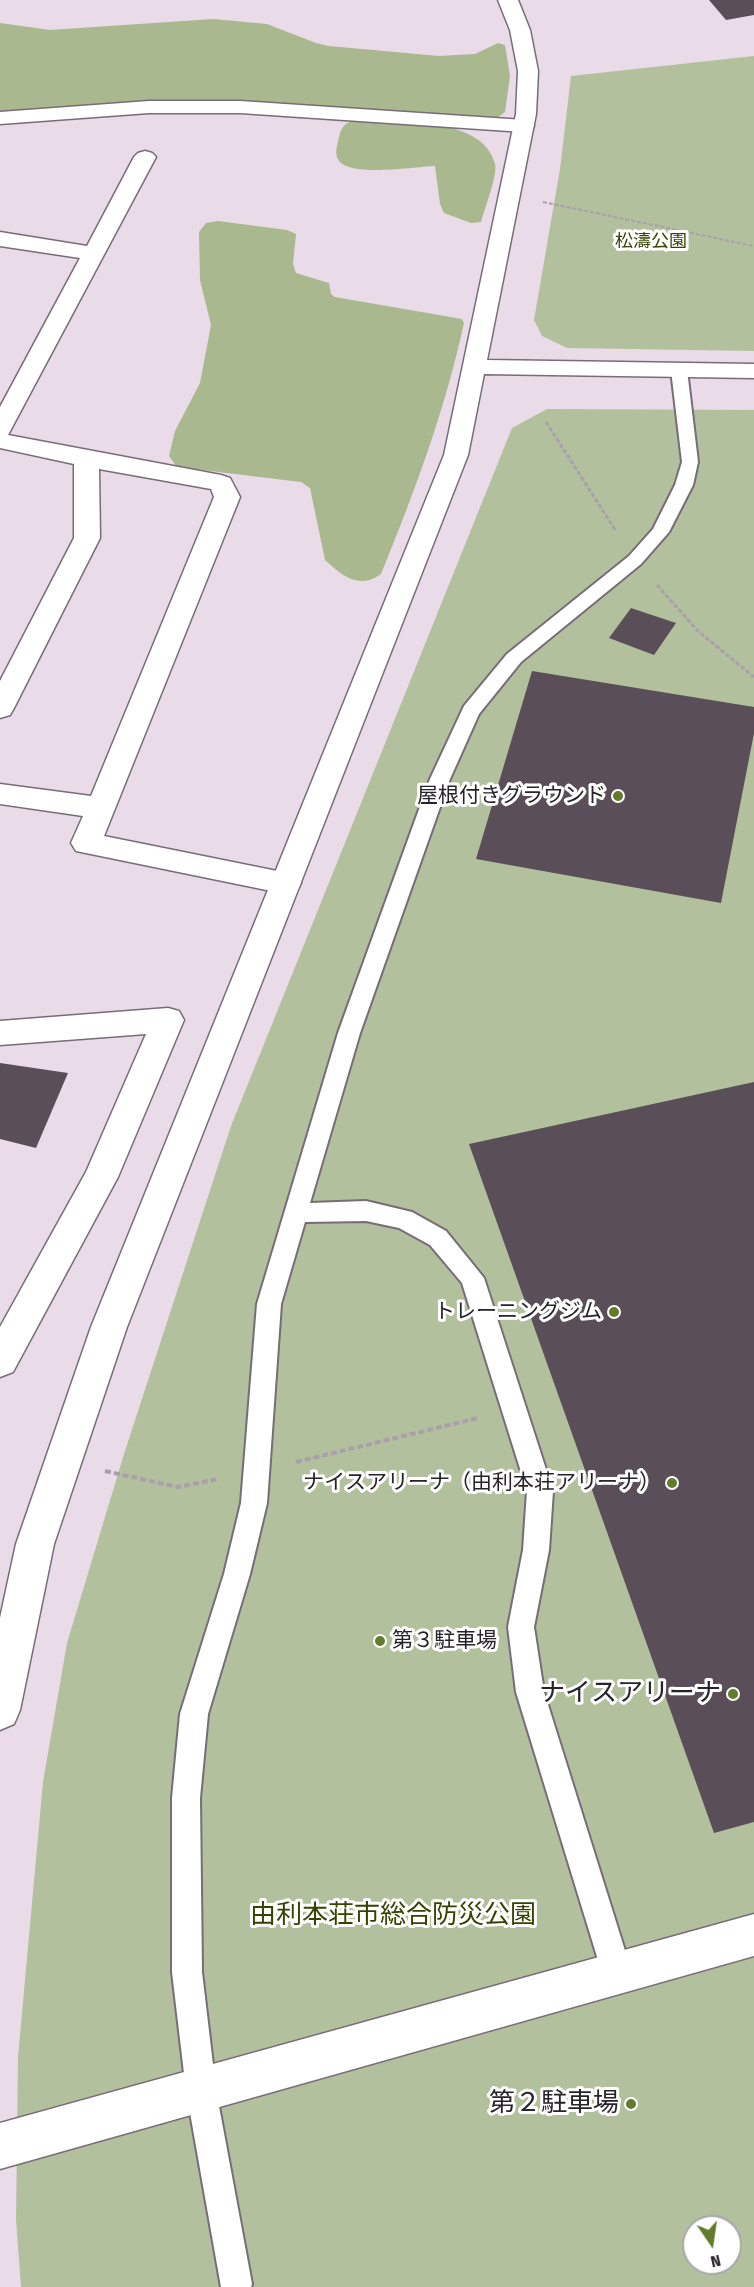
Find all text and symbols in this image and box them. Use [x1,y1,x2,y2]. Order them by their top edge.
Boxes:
park label: 松濤公園 [615,231,687,253]
place label: 屋根付きグラウンド [417,783,606,809]
marker: 屋根付きグラウンド [611,789,625,803]
place label: トレーニングジム [434,1299,602,1325]
marker: トレーニングジム [607,1305,621,1319]
place label: ナイスアリーナ（由利本荘アリーナ） [303,1470,660,1496]
marker: ナイスアリーナ（由利本荘アリーナ） [665,1476,679,1490]
place label: 第３駐車場 [392,1628,497,1654]
marker: 第３駐車場 [373,1634,387,1648]
place label: ナイスアリーナ [539,1678,721,1710]
marker: ナイスアリーナ [726,1687,740,1701]
park label: 由利本荘市総合防災公園 [250,1900,536,1932]
place label: 第２駐車場 [489,2088,619,2120]
marker: 第２駐車場 [624,2097,638,2111]
north arrow [682,2215,742,2275]
text: N [709,2251,723,2271]

